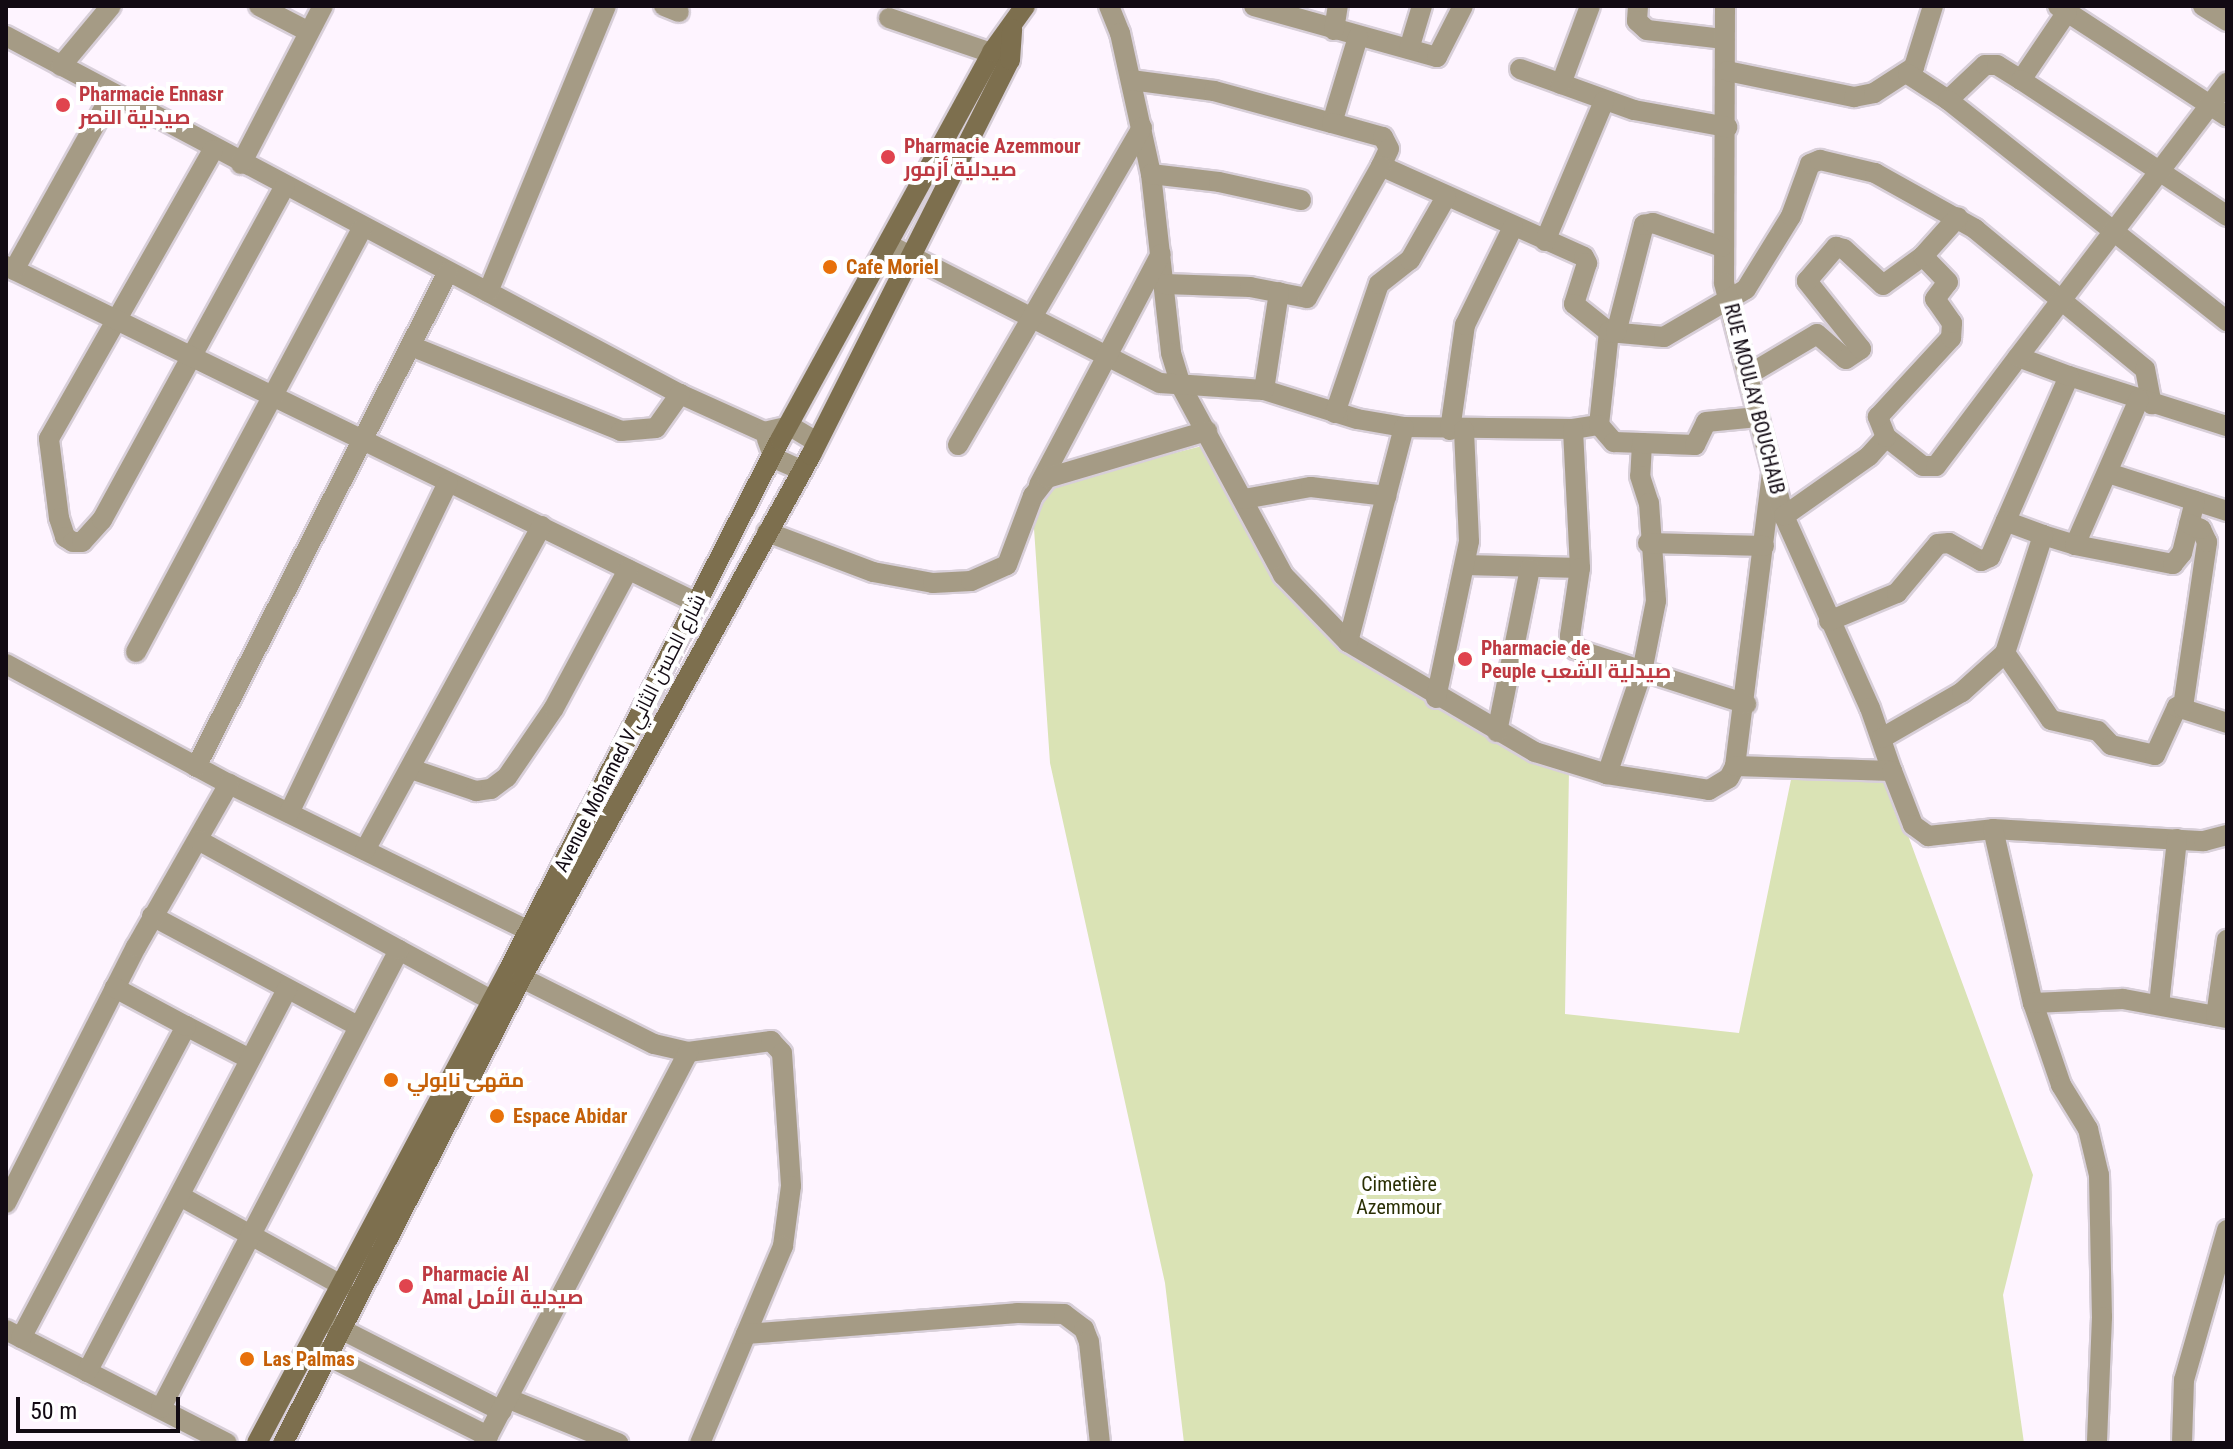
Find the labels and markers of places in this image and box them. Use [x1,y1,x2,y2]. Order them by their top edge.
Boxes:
place label: Pharmacie Ennasr صيدلية النصر [79,82,224,129]
marker: Pharmacie Ennasr صيدلية النصر [54,96,72,114]
place label: Pharmacie Azemmour صيدلية أزمور [904,134,1081,181]
marker: Pharmacie Azemmour صيدلية أزمور [879,148,897,166]
place label: Cafe Moriel [846,255,939,279]
marker: Cafe Moriel [821,258,839,276]
place label: Pharmacie de Peuple صيدلية الشعب [1481,636,1671,683]
marker: Pharmacie de Peuple صيدلية الشعب [1456,650,1474,668]
place label: مقهى نابولي [407,1068,524,1092]
marker: مقهى نابولي [382,1071,400,1089]
place label: Espace Abidar [513,1104,627,1128]
marker: Espace Abidar [488,1107,506,1125]
place label: Pharmacie Al Amal صيدلية الأمل [422,1262,583,1309]
marker: Pharmacie Al Amal صيدلية الأمل [397,1277,415,1295]
place label: Las Palmas [263,1347,355,1371]
marker: Las Palmas [238,1350,256,1368]

